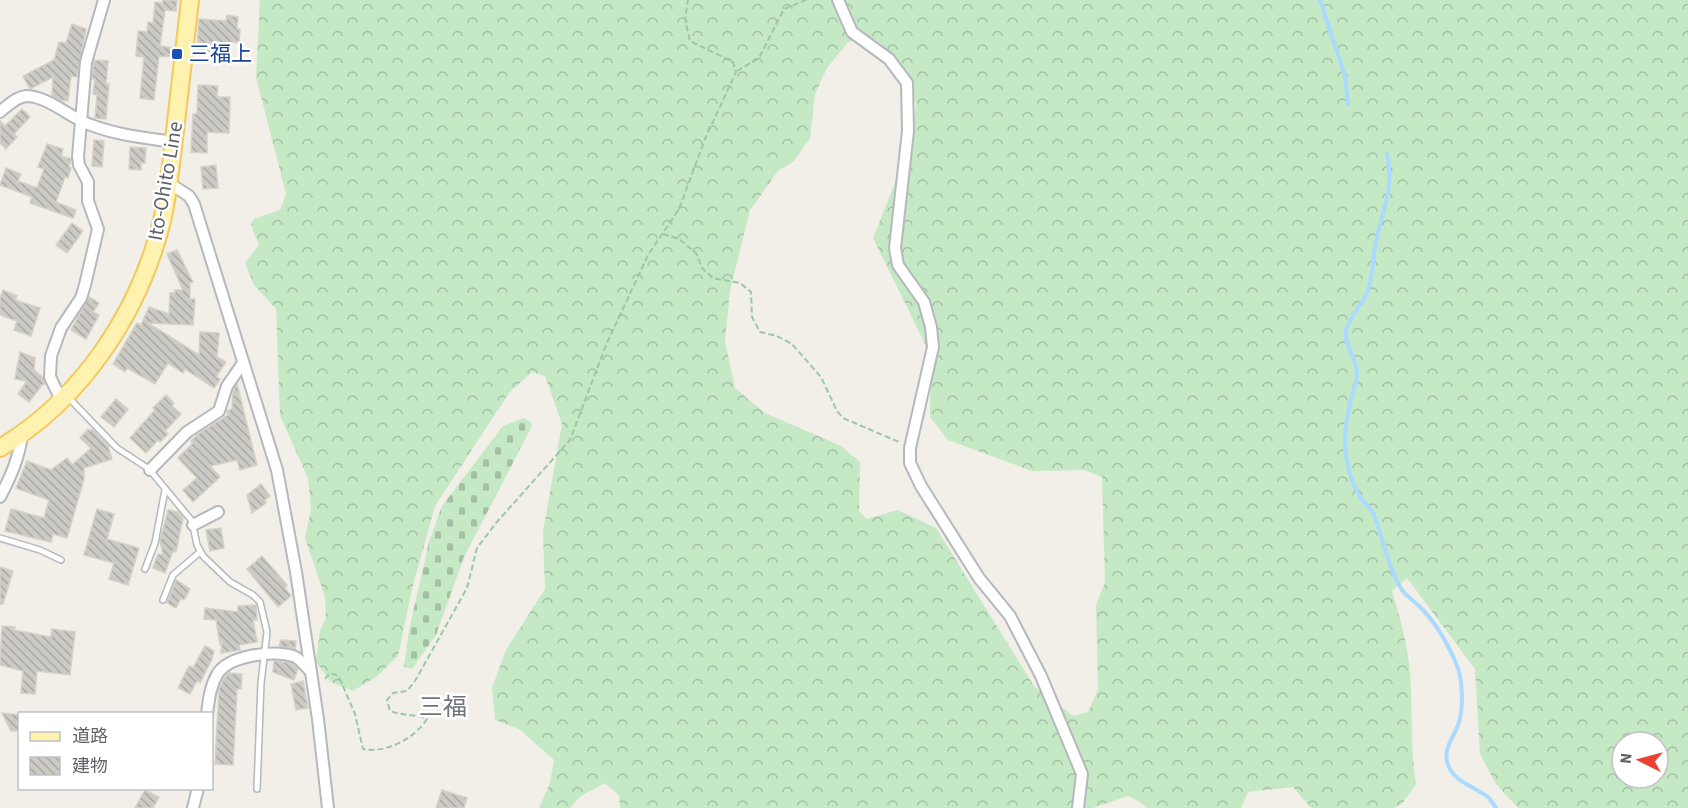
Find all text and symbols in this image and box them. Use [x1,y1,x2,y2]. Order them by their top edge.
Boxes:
place label: 三福上 [189,39,252,69]
marker: 三福上 [170,47,184,61]
street label: Ito-Ohito Line [140,119,190,243]
district label: 三福 [419,690,467,725]
legend [18,712,213,790]
text: 道路 [72,724,108,749]
north arrow [1610,730,1670,790]
text: N [1615,752,1638,765]
text: 建物 [72,754,108,779]

